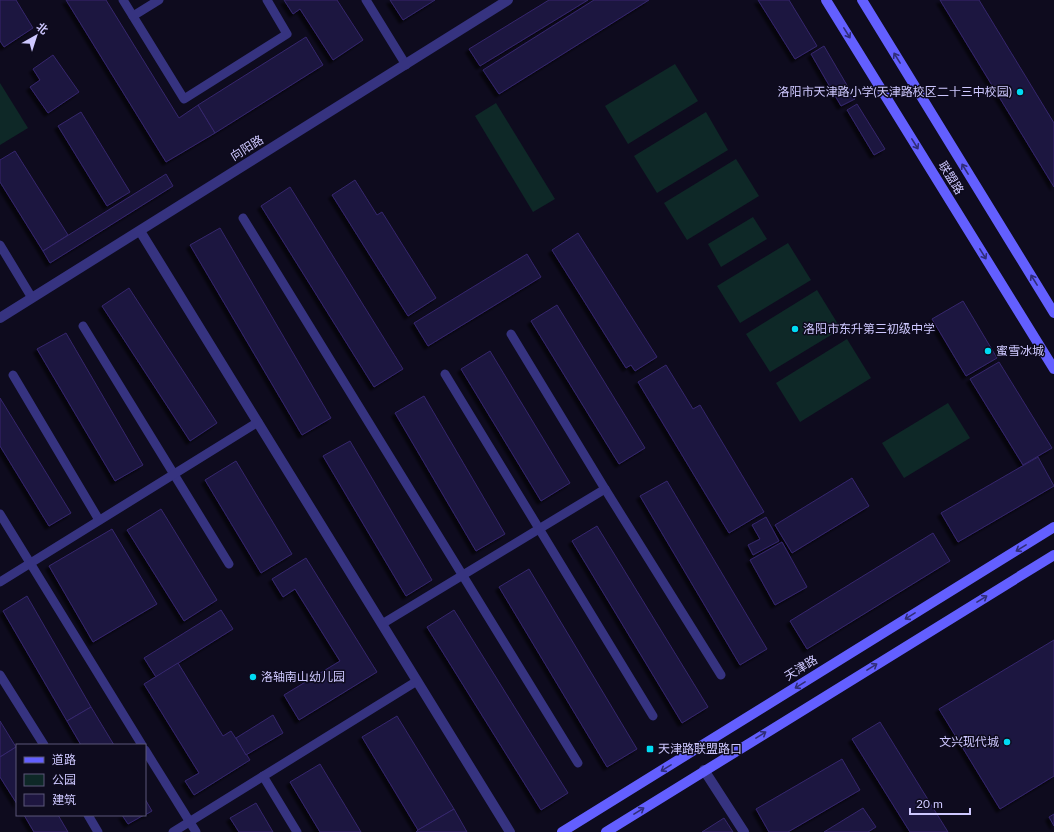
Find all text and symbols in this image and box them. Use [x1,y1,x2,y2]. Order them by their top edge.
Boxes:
north arrow [16,16,56,56]
text: 北 [34,19,51,36]
one-way arrow [843,27,851,39]
one-way arrow [893,52,901,64]
place label: 洛阳市天津路小学(天津路校区二十三中校园) [778,84,1012,99]
marker: 洛阳市天津路小学(天津路校区二十三中校园) [1015,87,1025,97]
street label: 向阳路 [227,132,266,163]
one-way arrow [911,138,919,149]
street label: 联盟路 [936,158,967,197]
one-way arrow [961,163,969,175]
one-way arrow [980,248,988,260]
one-way arrow [1029,274,1037,286]
place label: 洛阳市东升第三初级中学 [803,321,935,336]
marker: 洛阳市东升第三初级中学 [790,324,800,334]
place label: 蜜雪冰城 [996,343,1044,358]
marker: 蜜雪冰城 [983,346,993,356]
one-way arrow [1015,544,1027,552]
one-way arrow [976,595,987,603]
one-way arrow [905,612,916,620]
street label: 天津路 [781,652,820,683]
one-way arrow [866,663,877,671]
place label: 洛轴南山幼儿园 [261,669,345,684]
marker: 洛轴南山幼儿园 [248,672,258,682]
one-way arrow [794,681,806,689]
one-way arrow [755,731,766,739]
place label: 文兴现代城 [939,734,999,749]
marker: 文兴现代城 [1002,737,1012,747]
place label: 天津路联盟路口 [658,741,742,756]
legend [16,744,146,816]
marker: 天津路联盟路口 [645,744,655,754]
text: 道路 [52,752,76,767]
one-way arrow [661,764,672,772]
text: 公园 [52,772,76,787]
scale bar [910,790,970,816]
text: 建筑 [52,792,76,807]
text: 20 m [916,796,943,811]
one-way arrow [633,807,645,815]

